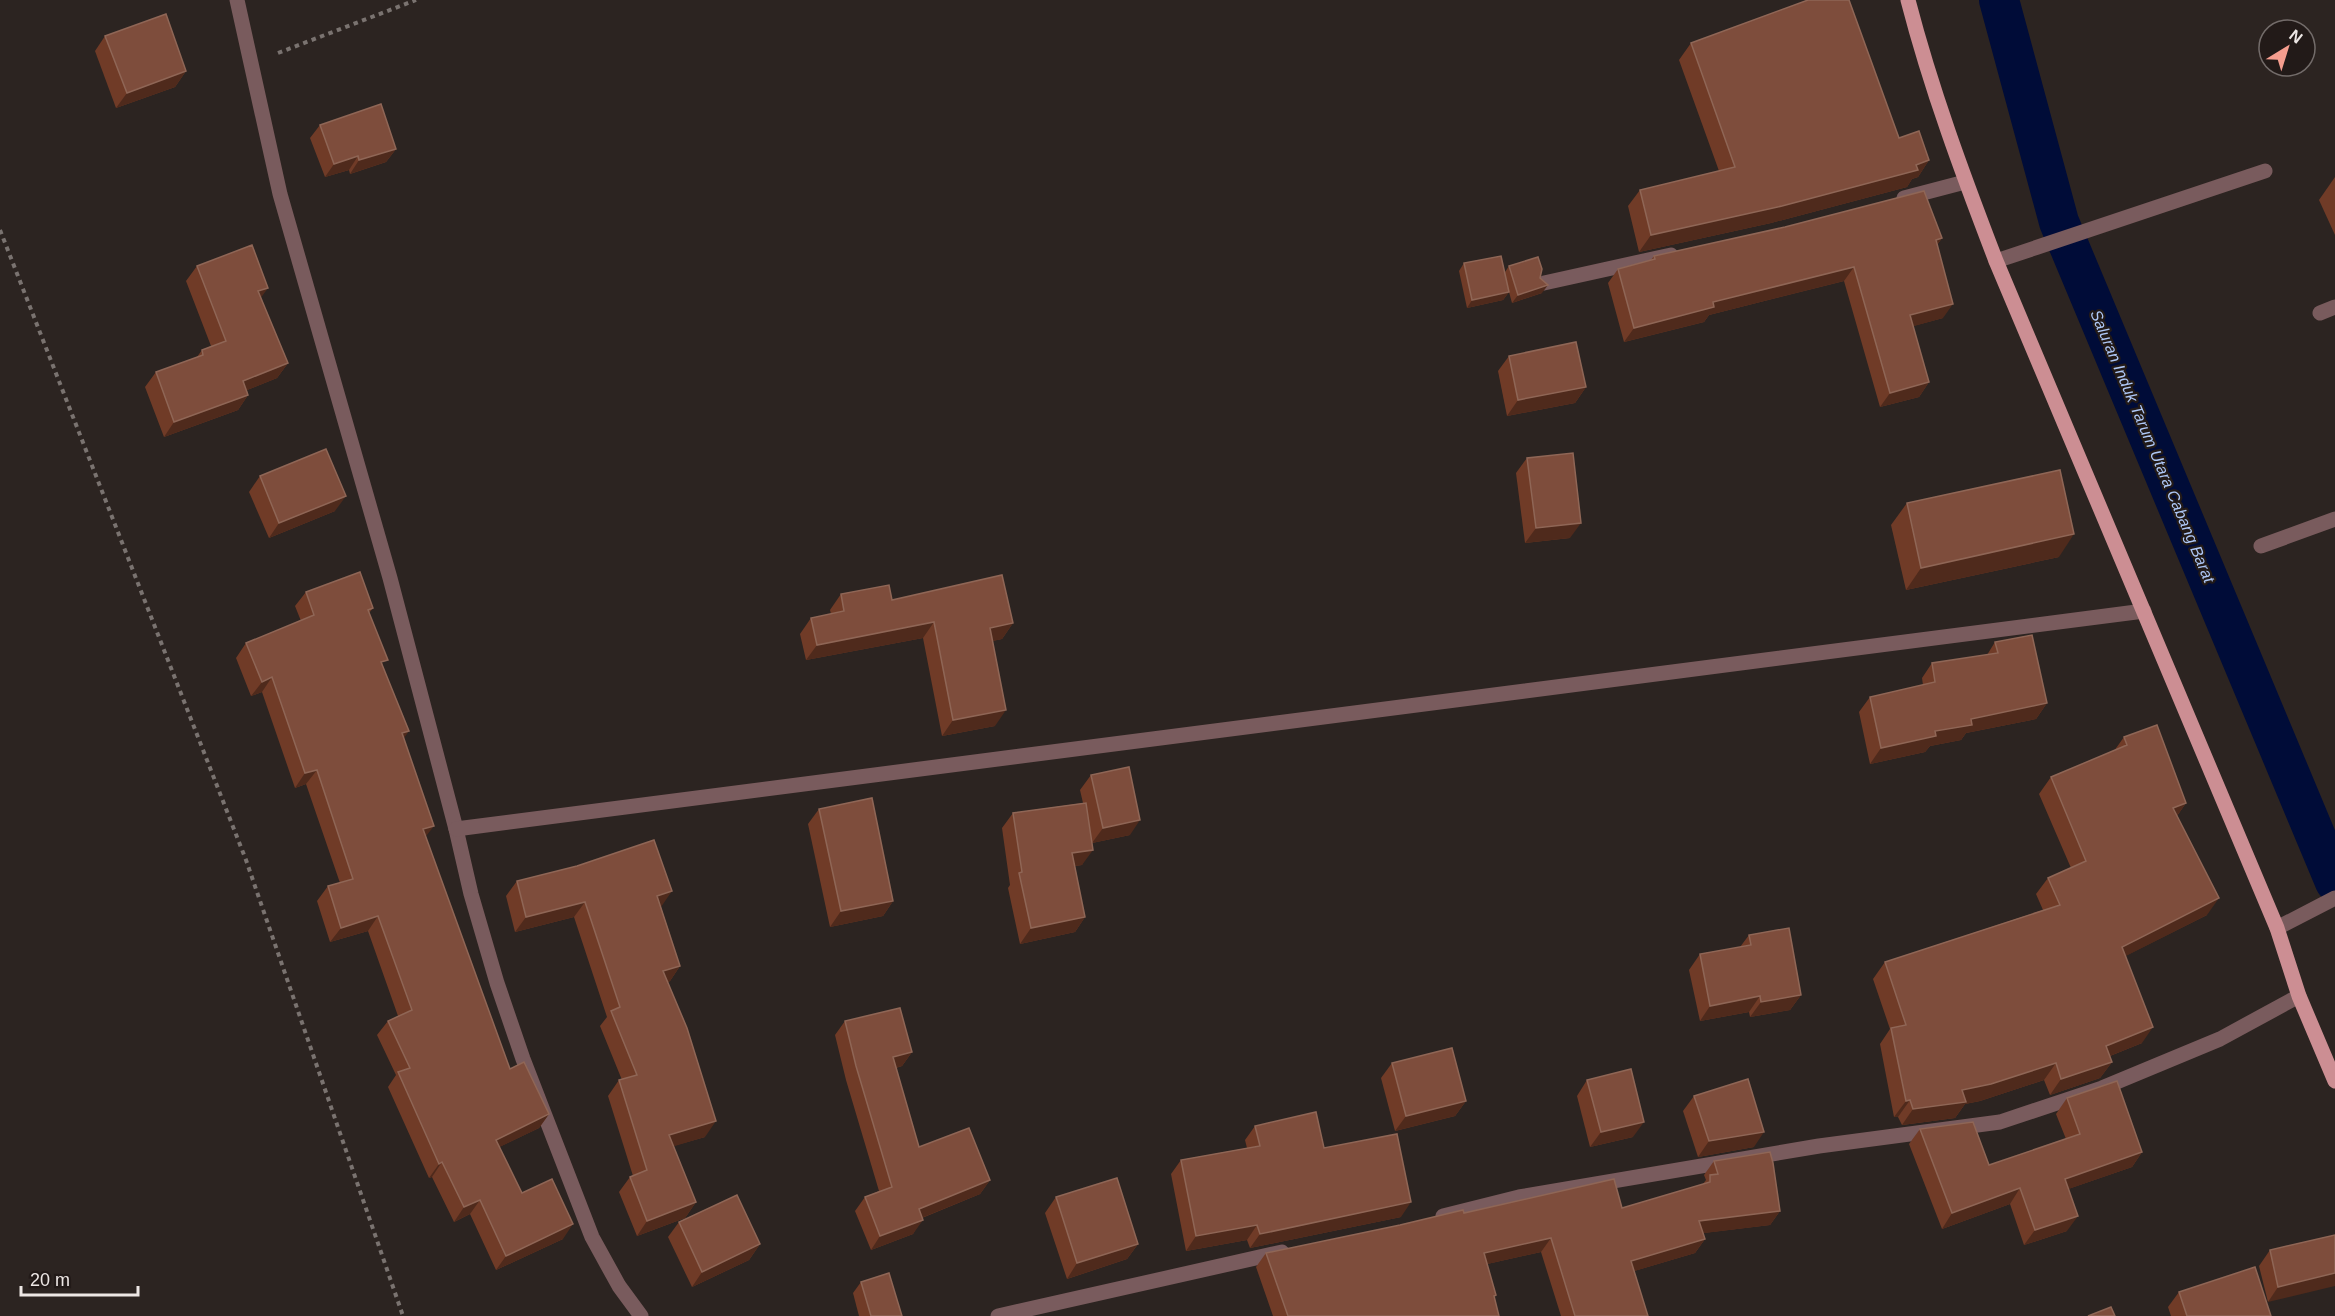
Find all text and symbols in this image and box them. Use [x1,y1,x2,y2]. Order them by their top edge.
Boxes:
north arrow [2257,18,2317,78]
text: N [2286,26,2306,47]
water label: Saluran Induk Tarum Utara Cabang Barat [2087,307,2218,586]
scale bar [21,1259,138,1297]
text: 20 m [30,1270,70,1290]

